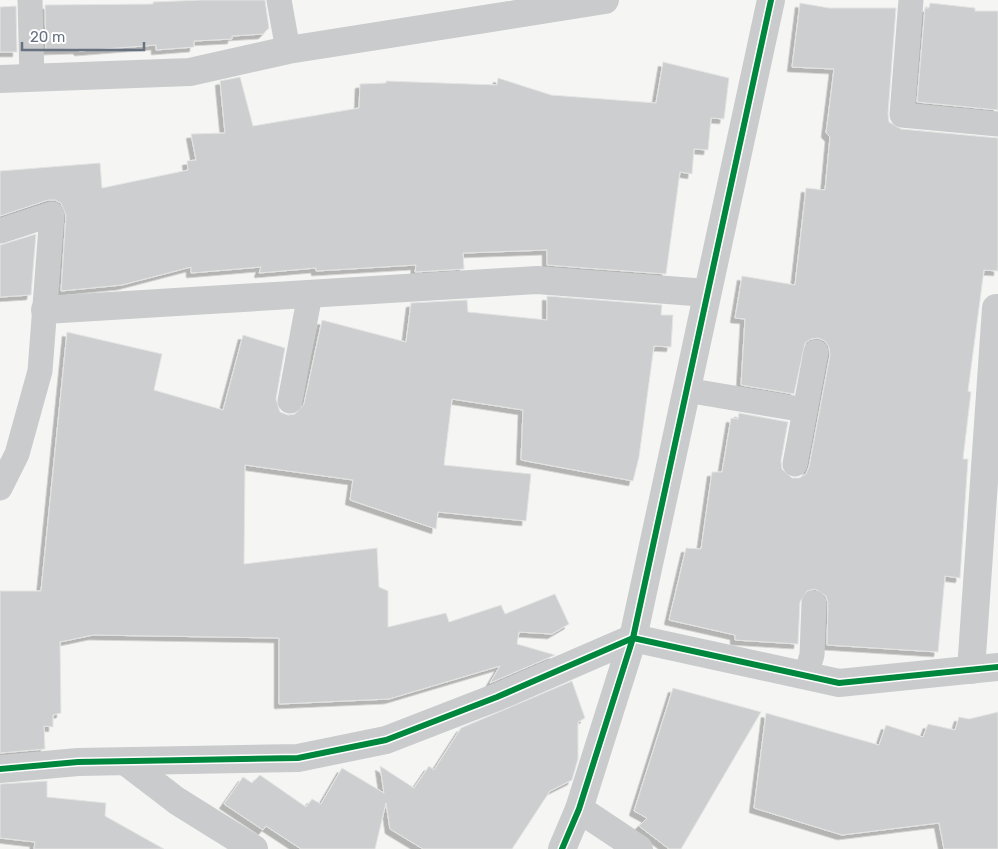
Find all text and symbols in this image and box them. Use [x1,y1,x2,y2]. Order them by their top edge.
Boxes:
scale bar [22,20,145,52]
text: 20 m [30,28,65,46]

